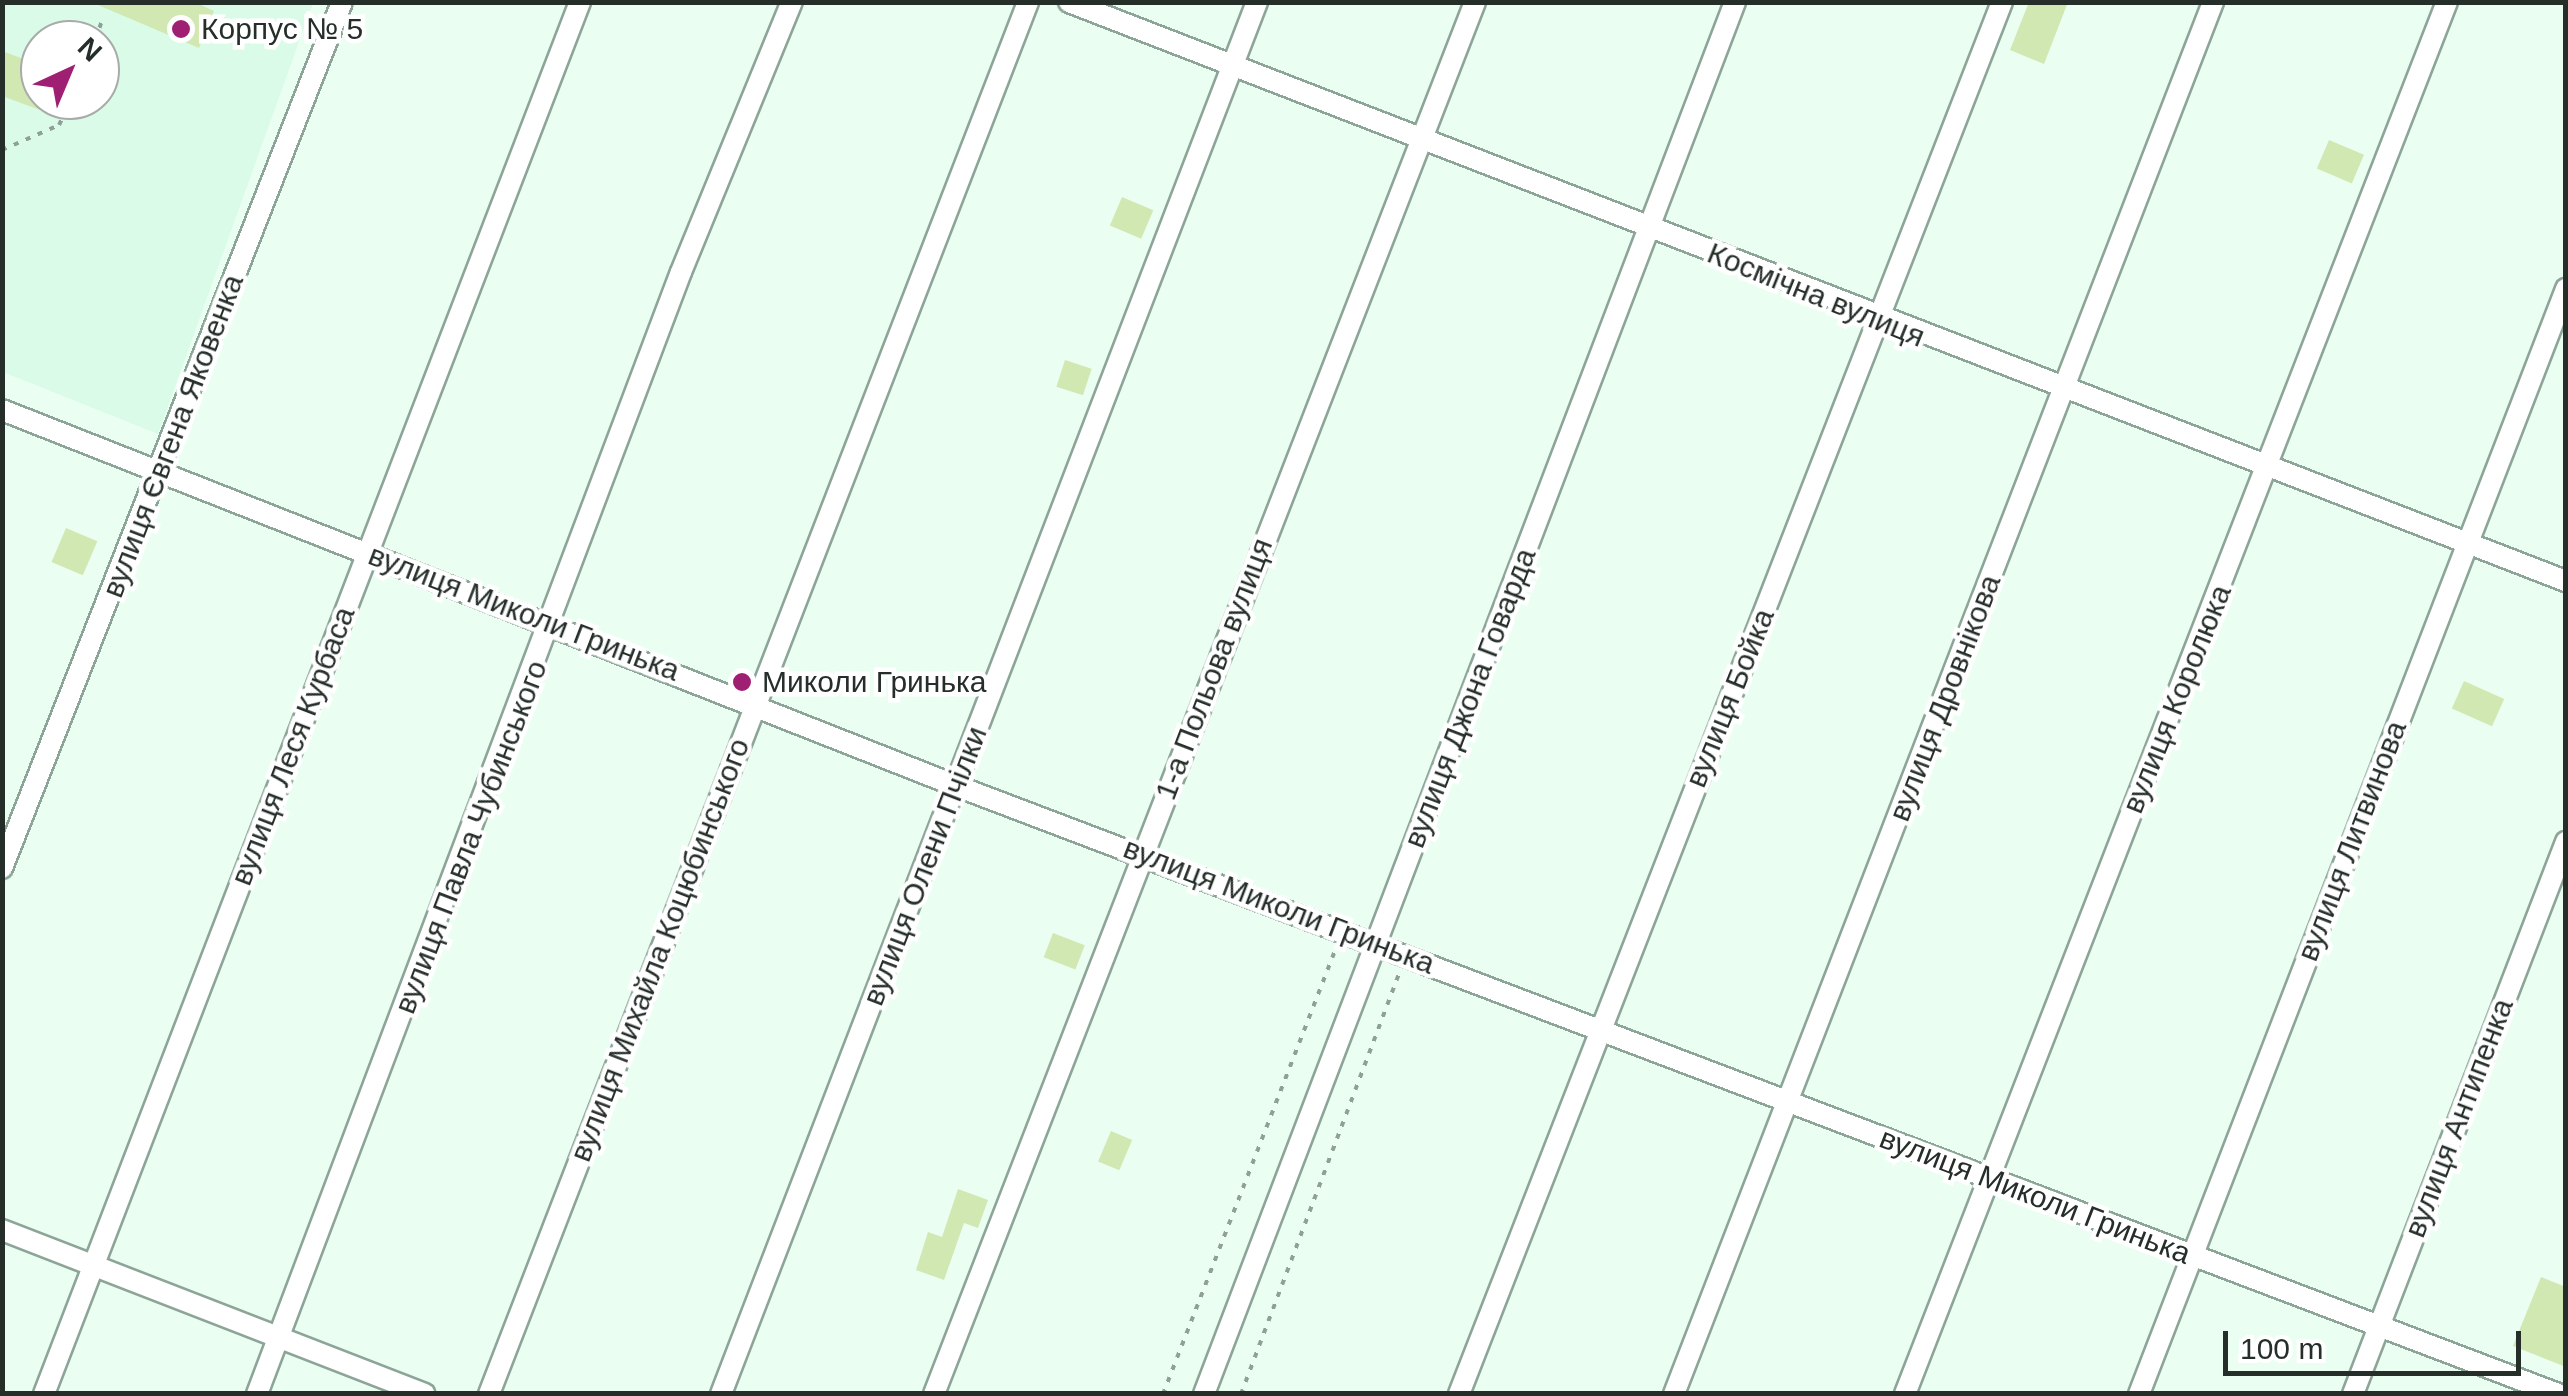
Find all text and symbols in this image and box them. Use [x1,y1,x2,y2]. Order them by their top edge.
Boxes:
place label: Корпус № 5 [201,11,363,47]
marker: Корпус № 5 [170,18,192,40]
north arrow [20,20,120,120]
text: N [72,31,108,68]
street label: Космічна вулиця [1702,235,1930,355]
street label: вулиця Євгена Яковенка [95,270,251,602]
street label: 1-а Польова вулиця [1148,533,1280,805]
street label: вулиця Миколи Гринька [363,537,685,689]
street label: вулиця Джона Говарда [1396,543,1544,853]
street label: вулиця Дровнікова [1881,570,2009,826]
street label: вулиця Королюка [2115,580,2239,818]
street label: вулиця Леся Курбаса [223,602,363,890]
street label: вулиця Бойка [1678,604,1782,792]
street label: вулиця Павла Чубинського [387,655,555,1019]
place label: Миколи Гринька [762,664,987,700]
marker: Миколи Гринька [731,671,753,693]
street label: вулиця Литвинова [2290,716,2414,966]
street label: вулиця Олени Пчілки [855,722,995,1010]
street label: вулиця Михайла Коцюбинського [563,733,757,1167]
street label: вулиця Миколи Гринька [1118,830,1440,982]
street label: вулиця Антипенка [2397,994,2521,1242]
street label: вулиця Миколи Гринька [1874,1120,2196,1272]
scale bar [2228,1311,2526,1373]
text: 100 m [2240,1332,2323,1365]

